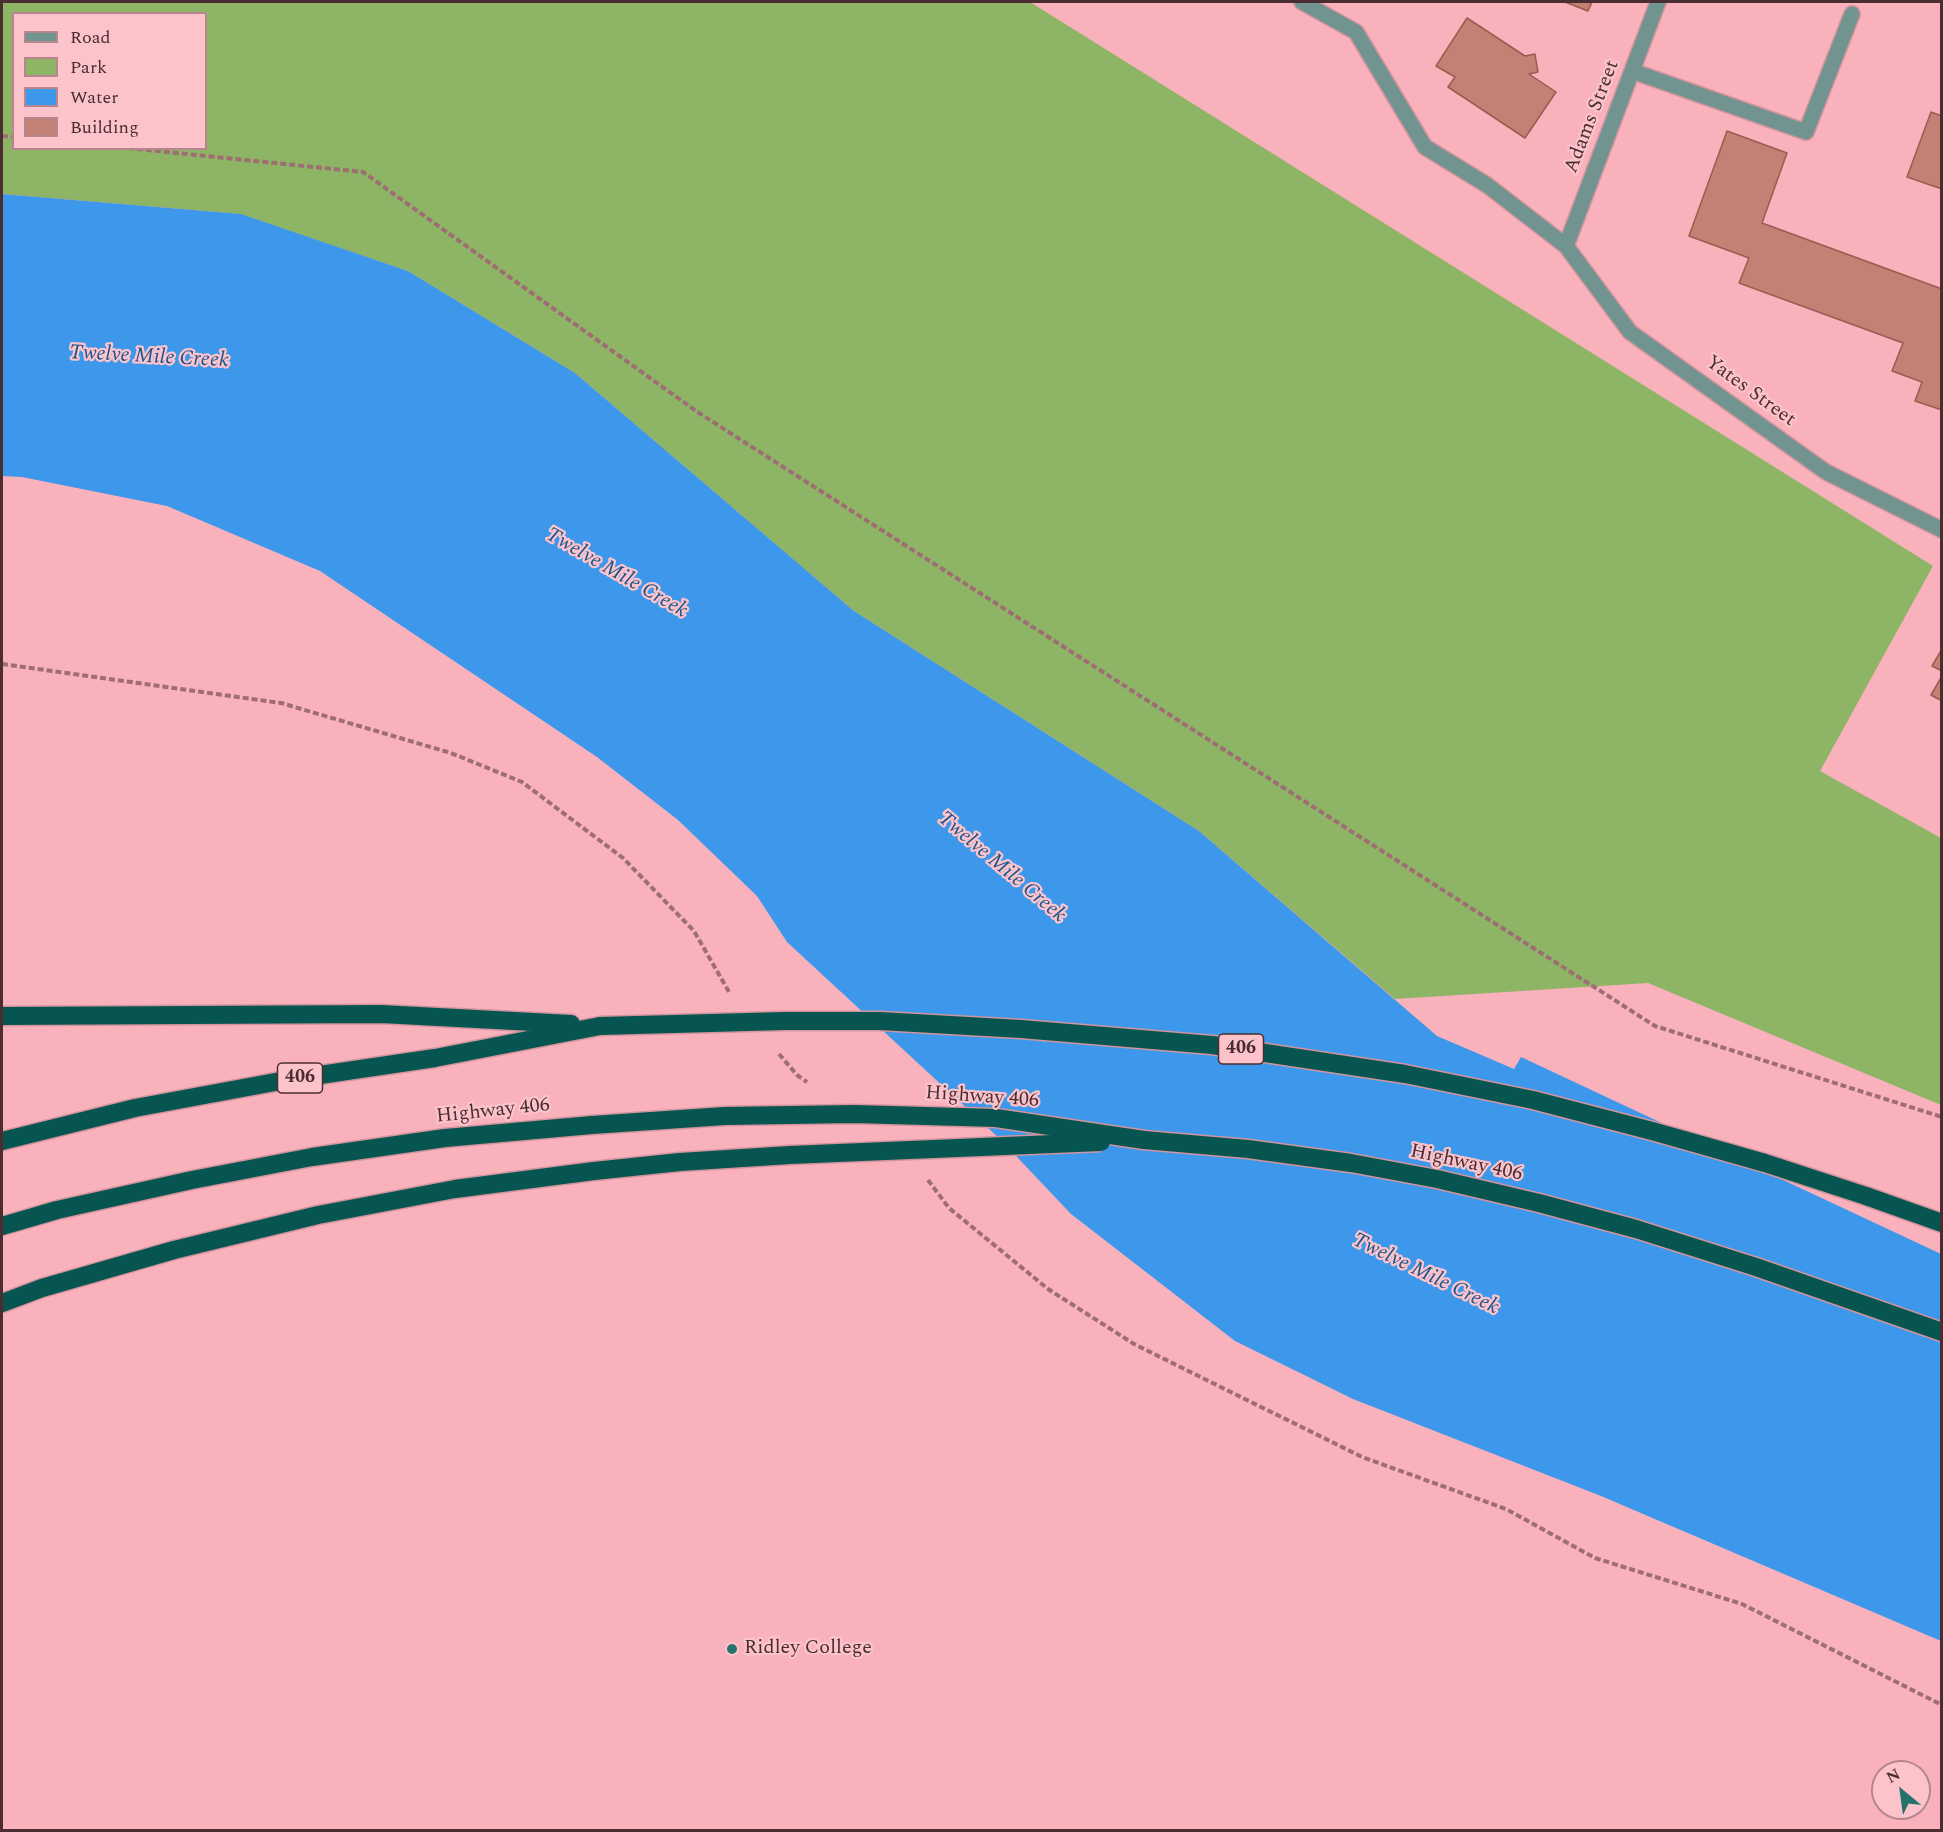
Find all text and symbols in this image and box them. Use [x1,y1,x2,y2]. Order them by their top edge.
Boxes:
legend [12,12,207,150]
text: Road [70,24,111,51]
text: Park [70,54,107,81]
street label: Adams Street [1560,57,1626,177]
text: Water [70,84,118,111]
text: Building [70,114,139,141]
water label: Twelve Mile Creek [69,341,229,375]
street label: Yates Street [1700,351,1800,433]
water label: Twelve Mile Creek [541,523,691,625]
water label: Twelve Mile Creek [932,807,1070,929]
road number: 406 [1218,1034,1264,1064]
road number: 406 [278,1063,322,1093]
street label: Highway 406 [924,1082,1040,1114]
street label: Highway 406 [435,1094,551,1130]
street label: Highway 406 [1408,1140,1524,1188]
water label: Twelve Mile Creek [1348,1229,1502,1321]
place label: Ridley College [744,1637,872,1661]
marker: Ridley College [725,1642,739,1656]
north arrow [1871,1760,1931,1820]
text: N [1882,1762,1905,1790]

